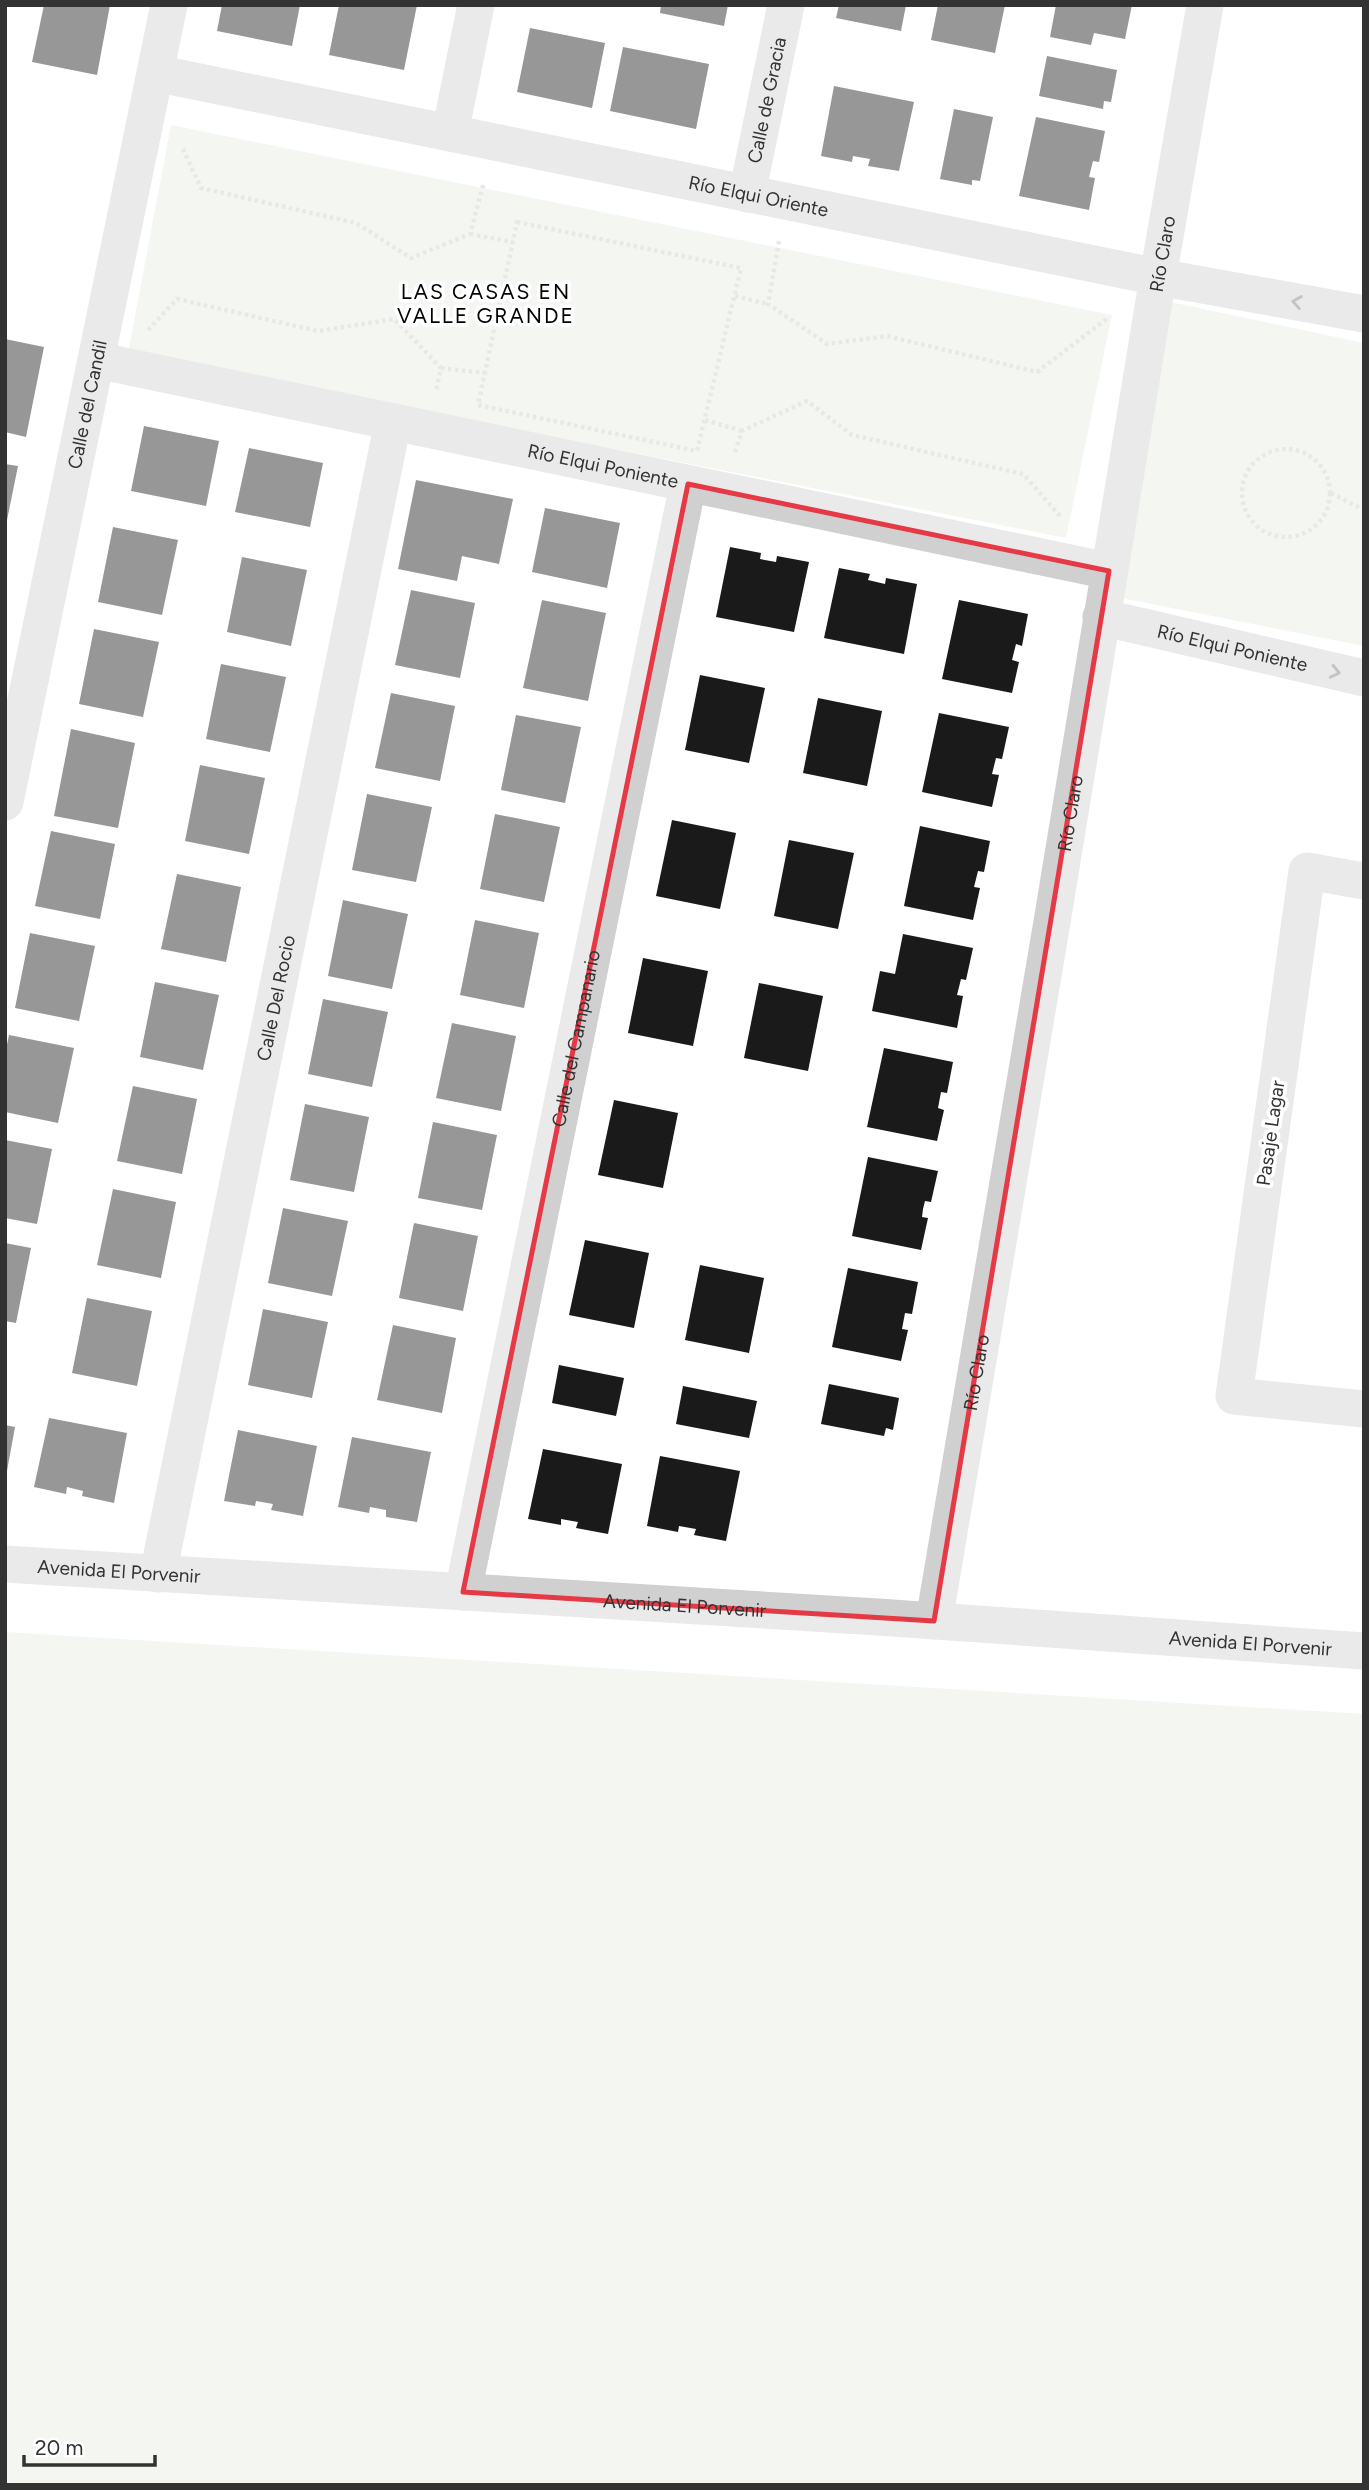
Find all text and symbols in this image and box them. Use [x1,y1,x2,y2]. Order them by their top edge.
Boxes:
street label: Calle de Gracia [743,35,791,165]
street label: Río Elqui Oriente [687,171,831,222]
street label: Río Claro [1145,214,1180,294]
district label: LAS CASAS EN VALLE GRANDE [397,279,575,328]
one-way arrow [1291,295,1302,310]
street label: Calle del Candil [63,338,112,471]
street label: Río Elqui Poniente [525,439,681,493]
street label: Río Elqui Poniente [1155,619,1310,677]
one-way arrow [1329,663,1341,678]
street label: Río Claro [1053,774,1088,853]
street label: Calle Del Rocio [252,933,300,1063]
street label: Calle del Campanario [547,948,605,1129]
street label: Pasaje Lagar [1252,1078,1289,1187]
street label: Río Claro [959,1333,994,1413]
street label: Avenida El Porvenir [37,1555,201,1588]
street label: Avenida El Porvenir [603,1589,767,1622]
street label: Avenida El Porvenir [1168,1626,1333,1661]
scale bar [24,2424,156,2468]
text: 20 m [35,2435,83,2460]

